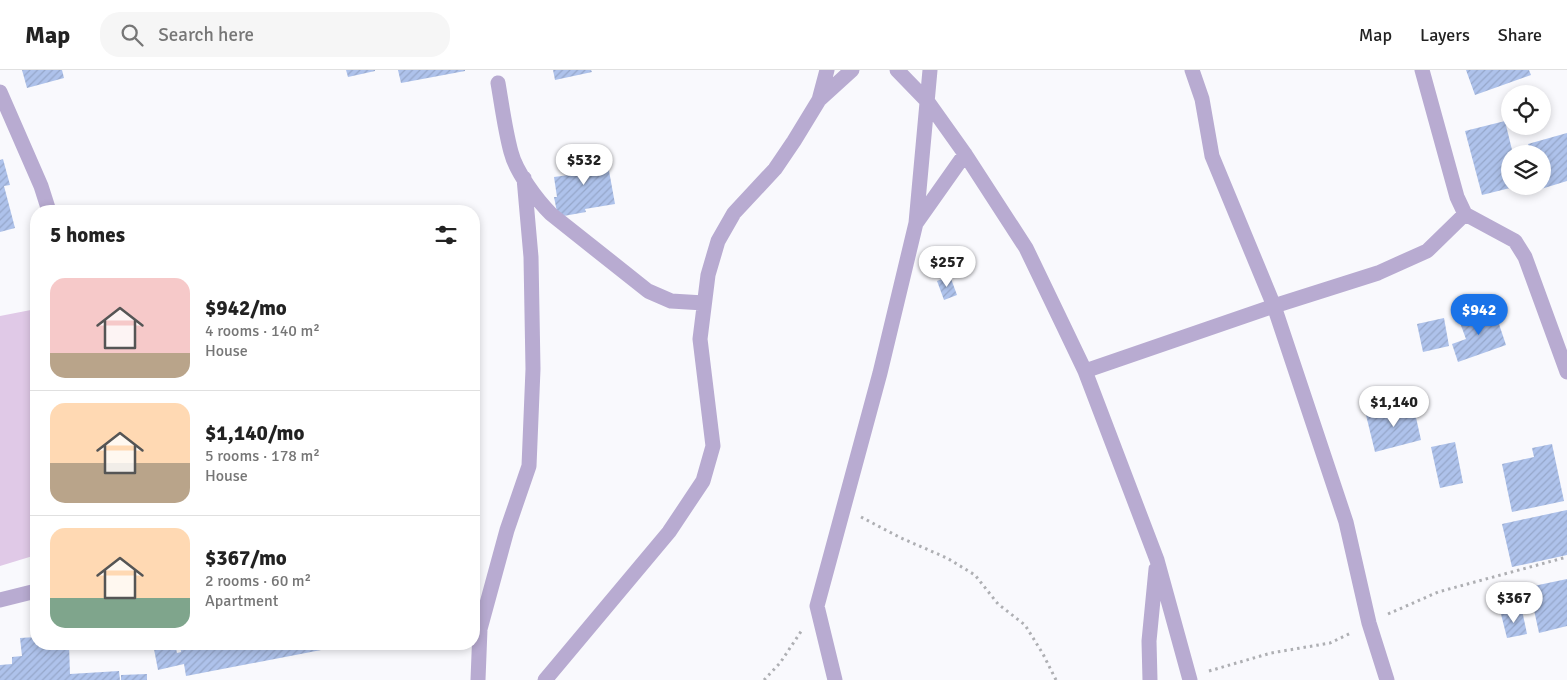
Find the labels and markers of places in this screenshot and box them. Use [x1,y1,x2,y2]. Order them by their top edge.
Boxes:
pin: $532 [554,144,614,186]
pin: $257 [917,246,977,288]
pin: $942 [1449,294,1509,336]
pin: $1,140 [1353,386,1435,428]
pin: $367 [1484,582,1544,624]

